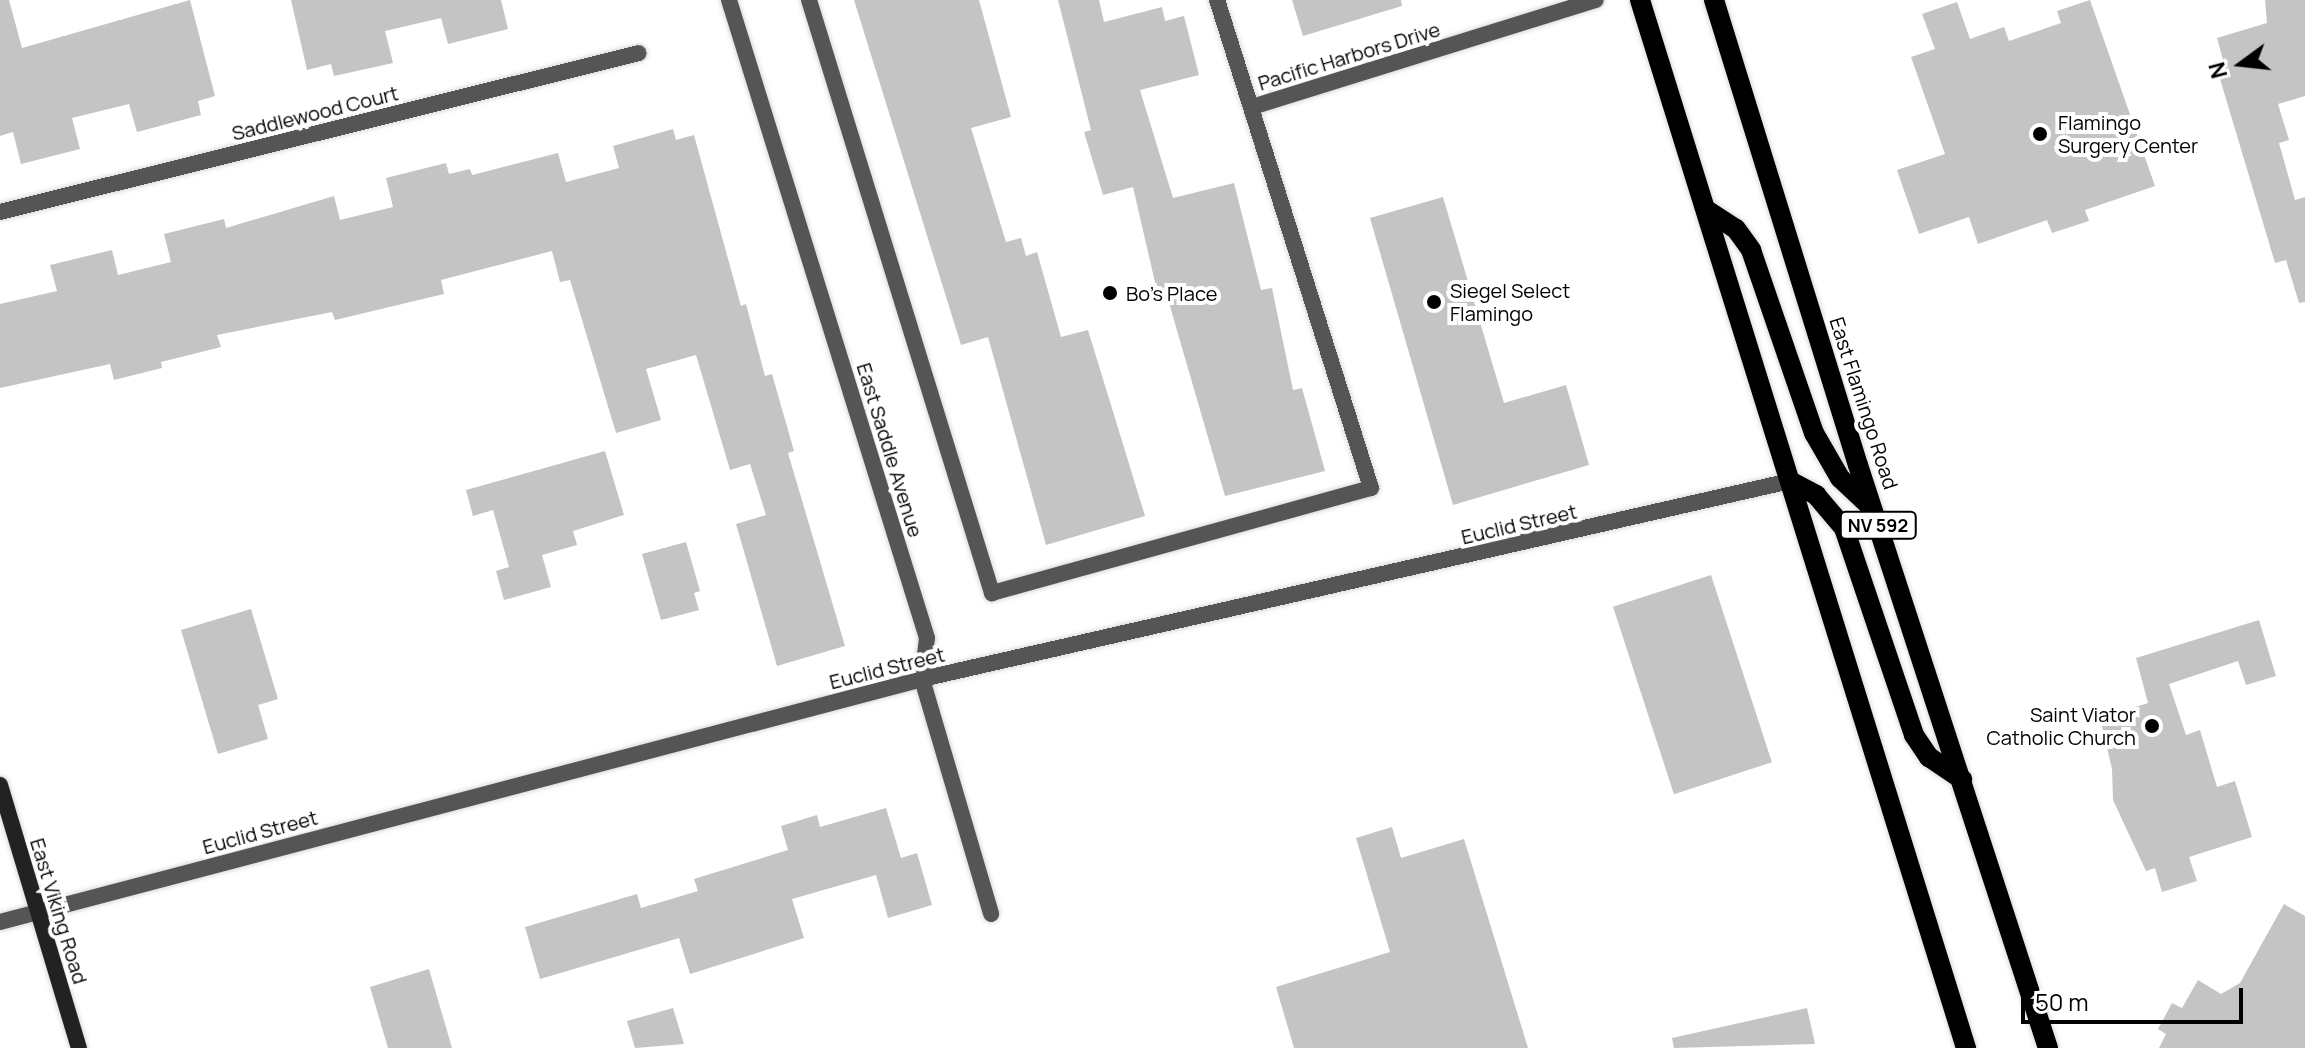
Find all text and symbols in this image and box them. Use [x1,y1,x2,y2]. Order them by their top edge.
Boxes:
street label: Pacific Harbors Drive [1255,17,1443,95]
north arrow [2201,24,2281,104]
text: N [2201,59,2234,82]
street label: Saddlewood Court [229,81,401,145]
place label: Flamingo Surgery Center [2058,110,2198,157]
marker: Flamingo Surgery Center [2029,123,2051,145]
place label: Siegel Select Flamingo [1450,278,1570,325]
place label: Bo's Place [1126,281,1217,305]
marker: Bo's Place [1101,284,1119,302]
marker: Siegel Select Flamingo [1425,293,1443,311]
street label: East Flamingo Road [1825,314,1903,492]
street label: East Saddle Avenue [852,360,928,540]
street label: Euclid Street [1459,499,1579,549]
road number: NV 592 [1838,511,1918,539]
street label: Euclid Street [827,642,947,694]
place label: Saint Viator Catholic Church [1986,702,2136,749]
marker: Saint Viator Catholic Church [2143,717,2161,735]
street label: Euclid Street [200,805,320,859]
street label: East Viking Road [25,835,93,987]
scale bar [2025,972,2247,1022]
text: 50 m [2035,985,2089,1018]

